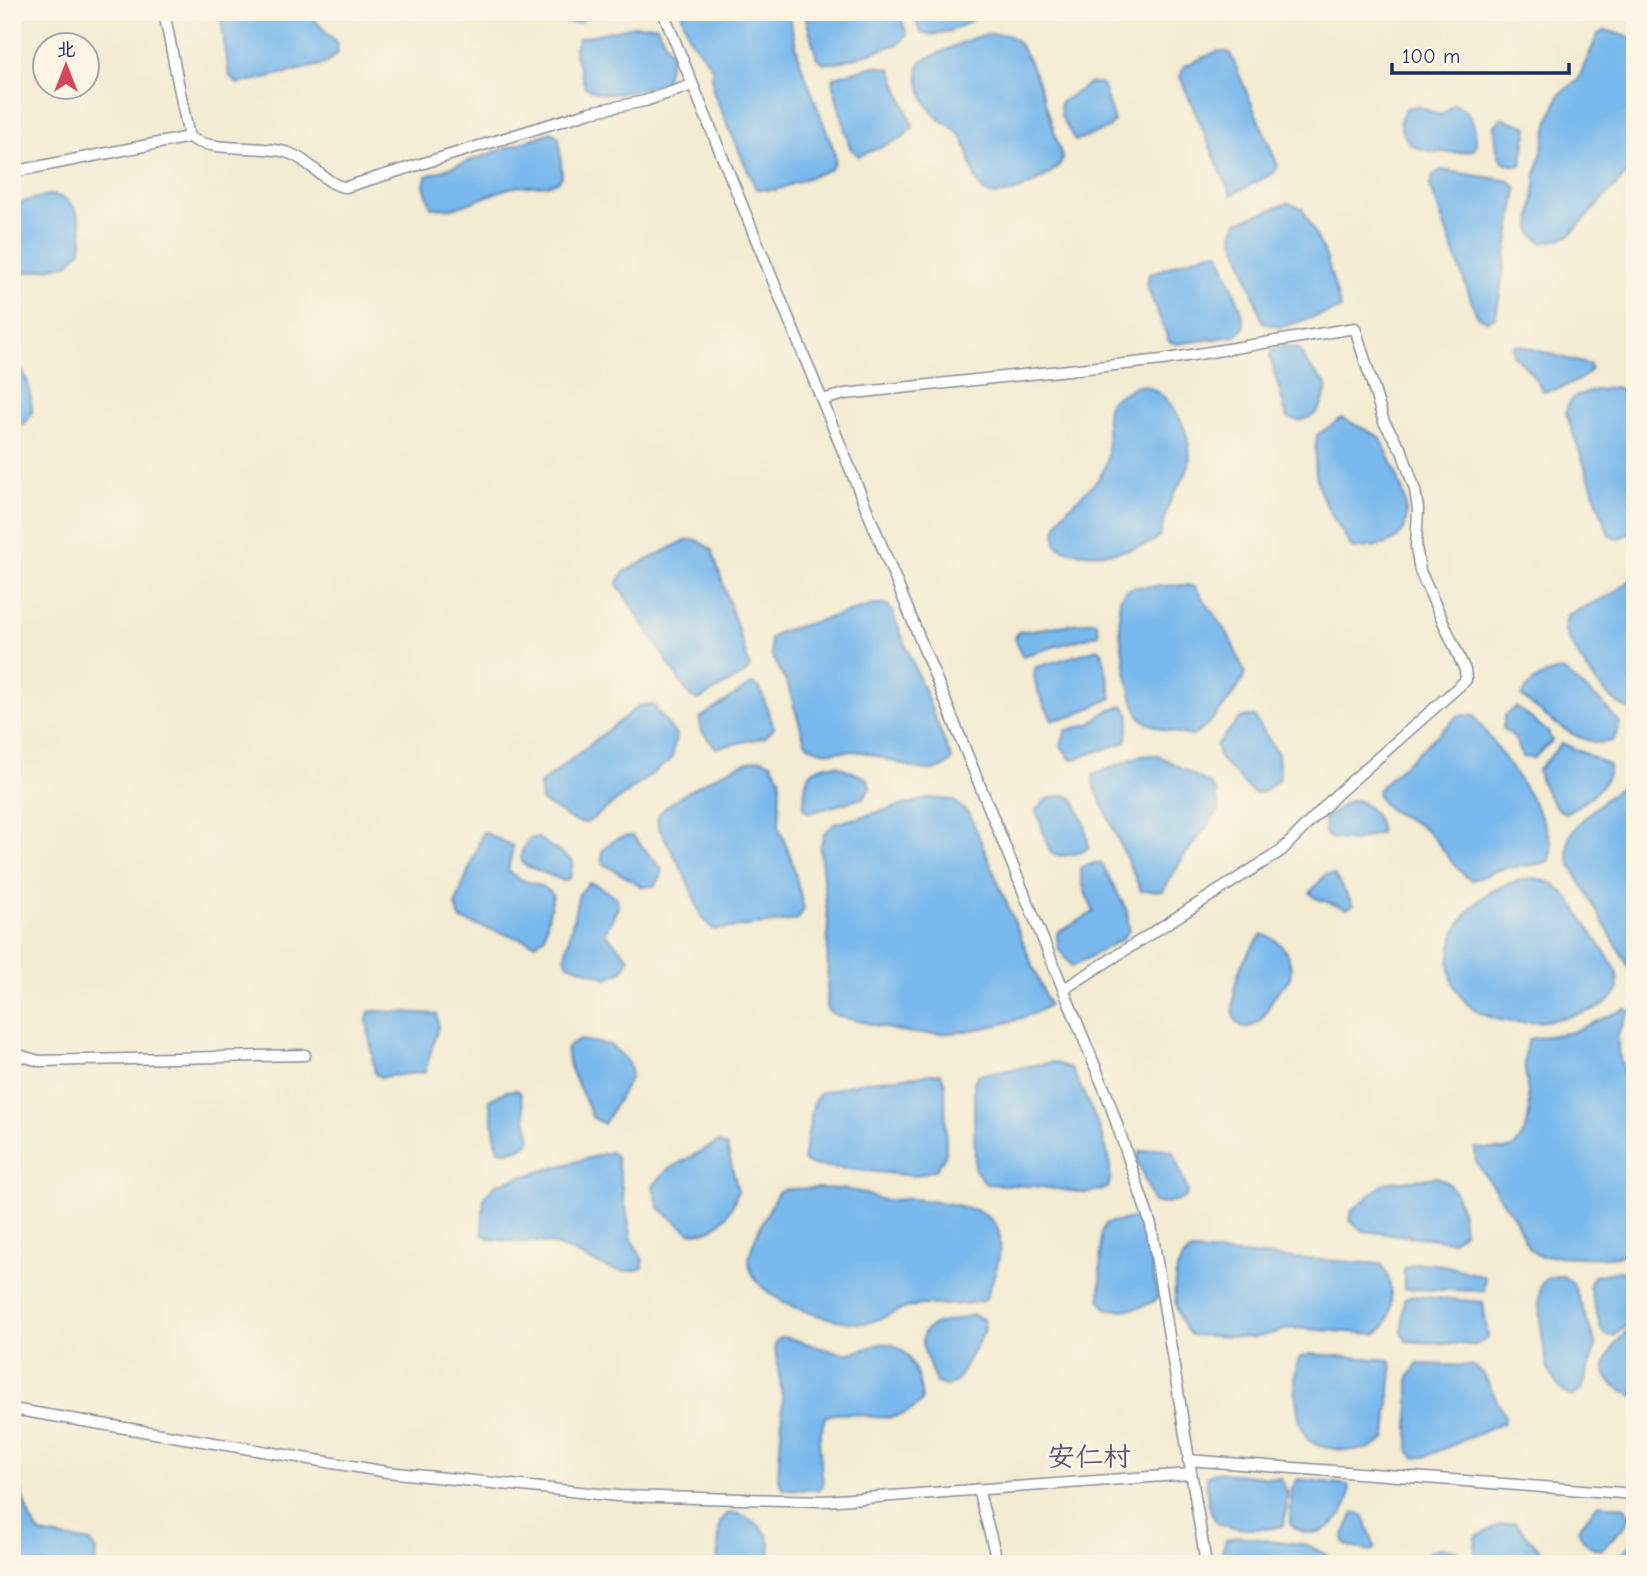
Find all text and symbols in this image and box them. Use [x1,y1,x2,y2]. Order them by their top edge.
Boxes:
north arrow [32,32,102,102]
scale bar [1392,32,1568,76]
text: 北 [56,39,76,61]
text: 100 m [1402,44,1460,68]
district label: 安仁村 [1047,1441,1131,1473]

